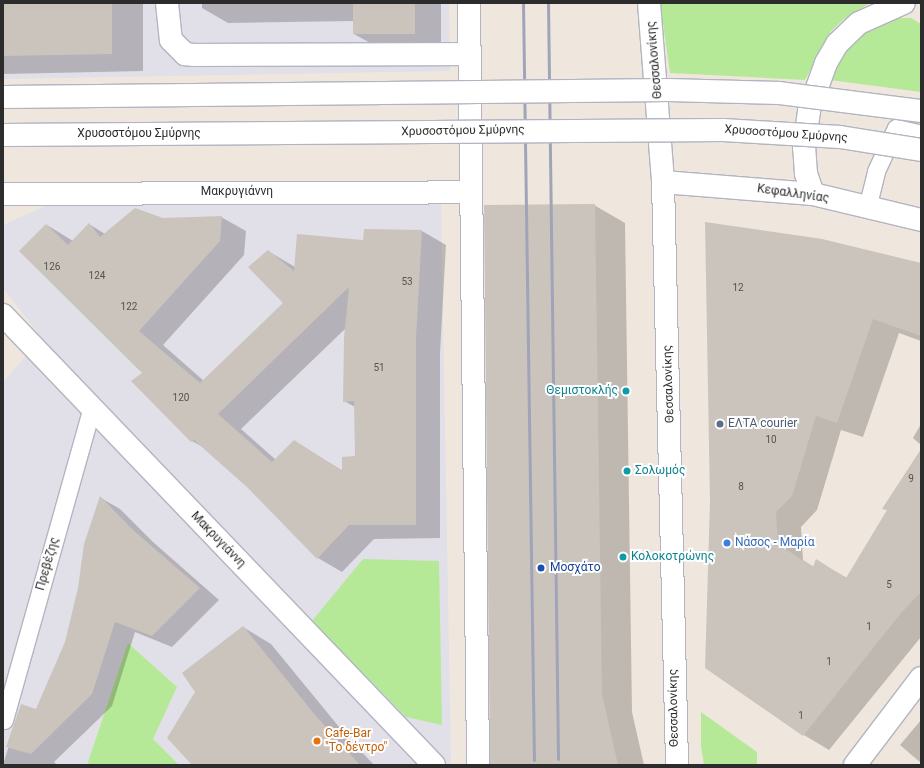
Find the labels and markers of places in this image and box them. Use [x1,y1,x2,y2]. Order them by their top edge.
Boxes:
place label: Θεμιστοκλής [546,384,618,398]
marker: Θεμιστοκλής [621,386,631,396]
place label: ΕΛΤΑ courier [728,417,797,431]
marker: ΕΛΤΑ courier [715,419,725,429]
place label: Σολωμός [635,464,685,478]
marker: Σολωμός [622,466,632,476]
place label: Νάσος - Μαρία [735,536,814,550]
marker: Νάσος - Μαρία [722,538,732,548]
place label: Κολοκοτρώνης [631,550,714,564]
marker: Κολοκοτρώνης [618,552,628,562]
place label: Μοσχάτο [550,561,601,575]
marker: Μοσχάτο [535,562,547,574]
place label: Cafe-Bar "Το δέντρο" [325,727,387,755]
marker: Cafe-Bar "Το δέντρο" [312,736,322,746]

